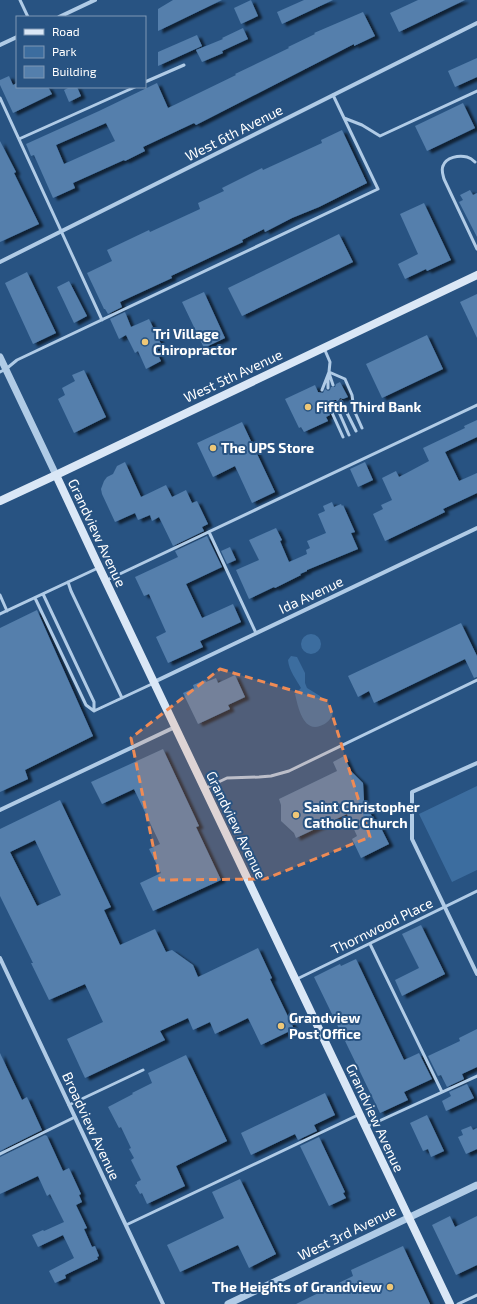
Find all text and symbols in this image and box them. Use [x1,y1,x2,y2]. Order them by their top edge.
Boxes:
legend [16,16,146,88]
text: Road [52,24,80,38]
text: Park [52,44,77,58]
text: Building [52,64,97,78]
street label: West 6th Avenue [182,101,285,164]
place label: Tri Village Chiropractor [153,325,237,358]
marker: Tri Village Chiropractor [140,337,150,347]
street label: West 5th Avenue [181,345,285,406]
place label: Fifth Third Bank [316,398,422,415]
marker: Fifth Third Bank [303,402,313,412]
place label: The UPS Store [221,439,314,456]
marker: The UPS Store [208,443,218,453]
street label: Grandview Avenue [65,476,130,590]
street label: Ida Avenue [276,572,346,617]
street label: Grandview Avenue [203,768,270,881]
place label: Saint Christopher Catholic Church [304,798,420,831]
marker: Saint Christopher Catholic Church [291,810,301,820]
street label: Thornwood Place [328,894,435,957]
place label: Grandview Post Office [289,1009,361,1042]
marker: Grandview Post Office [276,1021,286,1031]
street label: Grandview Avenue [343,1061,408,1175]
street label: Broadview Avenue [59,1069,124,1182]
street label: West 3rd Avenue [295,1201,399,1264]
place label: The Heights of Grandview [212,1278,382,1295]
marker: The Heights of Grandview [385,1282,395,1292]

